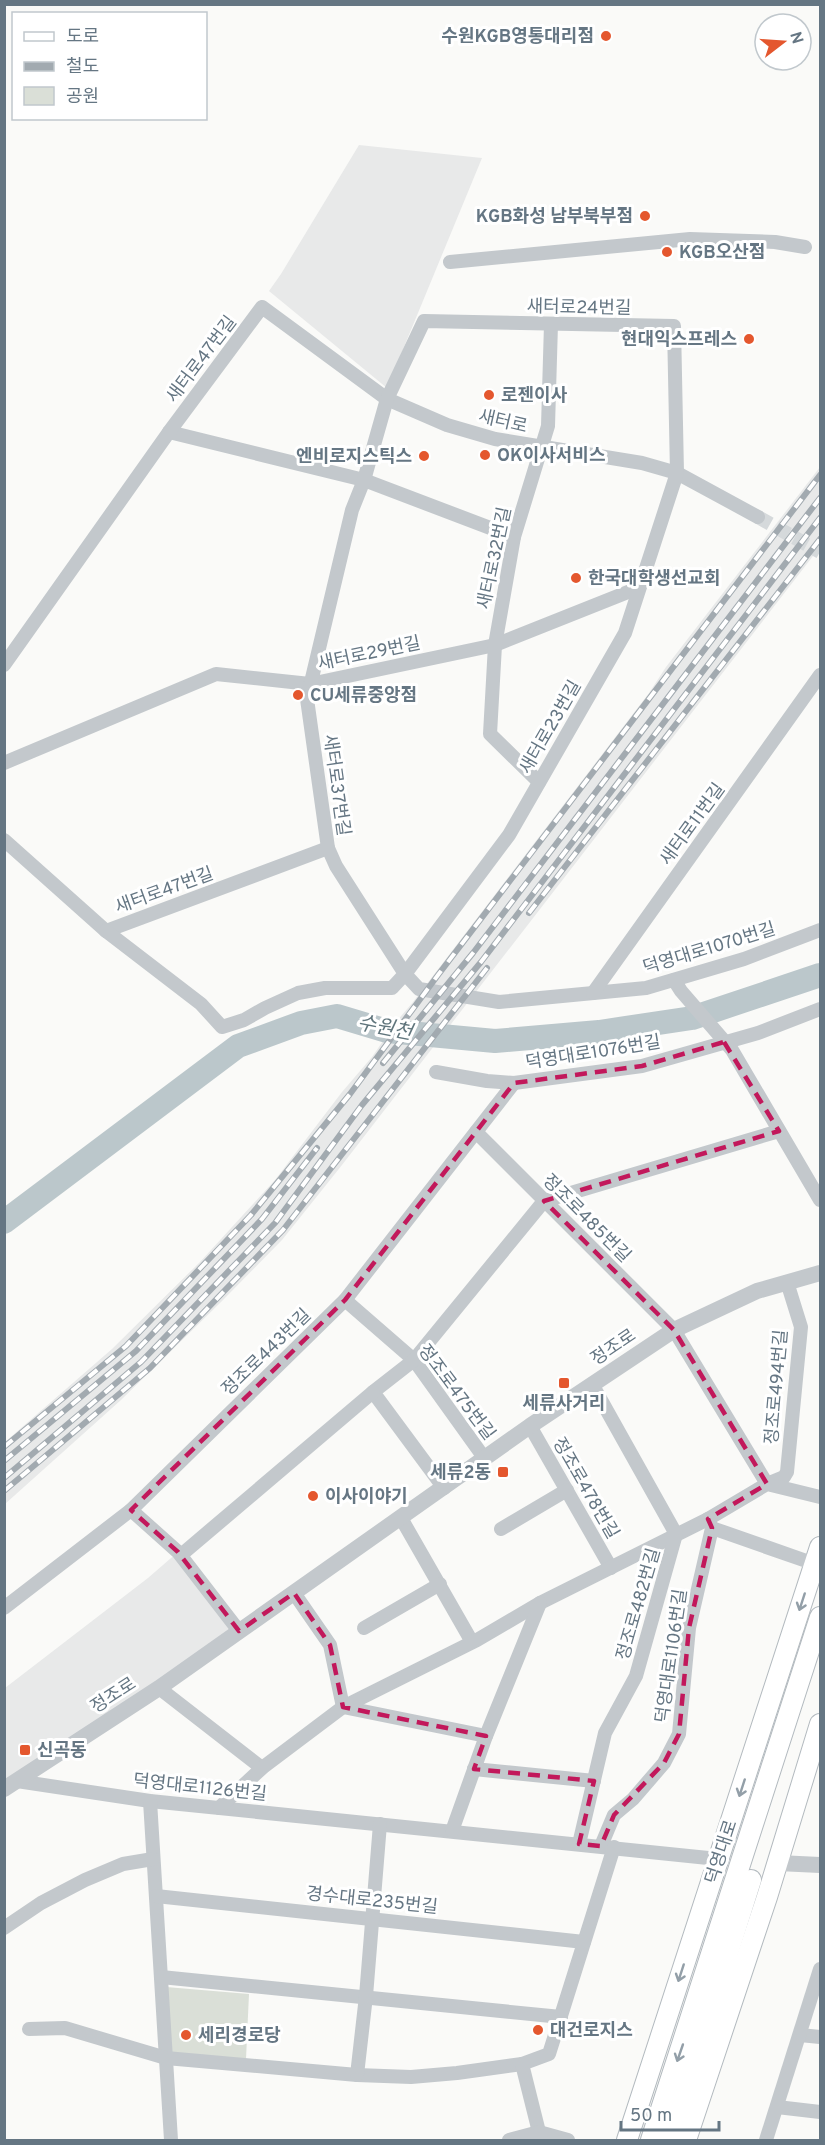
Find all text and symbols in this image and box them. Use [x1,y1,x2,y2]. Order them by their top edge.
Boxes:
legend [12,12,207,120]
north arrow [753,12,813,72]
text: 도로 [66,26,99,49]
place label: 수원KGB영통대리점 [441,26,594,49]
marker: 수원KGB영통대리점 [599,29,613,43]
text: N [784,30,807,47]
text: 철도 [66,56,99,79]
text: 공원 [66,86,99,109]
place label: KGB화성 남부북부점 [476,206,633,229]
marker: KGB화성 남부북부점 [638,209,652,223]
place label: KGB오산점 [679,242,765,265]
marker: KGB오산점 [660,245,674,259]
street label: 새터로24번길 [526,296,632,321]
street label: 새터로47번길 [162,312,242,408]
place label: 현대익스프레스 [621,329,737,352]
marker: 현대익스프레스 [742,332,756,346]
place label: 로젠이사 [501,385,568,408]
marker: 로젠이사 [482,388,496,402]
street label: 새터로 [476,406,529,439]
place label: OK이사서비스 [497,445,605,468]
place label: 엔비로지스틱스 [296,446,412,469]
marker: OK이사서비스 [478,448,492,462]
marker: 엔비로지스틱스 [417,449,431,463]
street label: 새터로32번길 [473,505,518,612]
place label: 한국대학생선교회 [588,568,720,591]
marker: 한국대학생선교회 [569,571,583,585]
street label: 새터로29번길 [316,632,423,677]
street label: 새터로23번길 [515,677,587,779]
place label: CU세류중앙점 [310,685,417,708]
marker: CU세류중앙점 [291,688,305,702]
street label: 새터로37번길 [317,733,354,838]
street label: 새터로11번길 [656,779,731,871]
street label: 새터로47번길 [112,863,217,920]
street label: 덕영대로1070번길 [640,918,779,981]
water label: 수원천 [355,1011,417,1047]
street label: 덕영대로1076번길 [524,1031,662,1076]
street label: 정조로485번길 [537,1170,635,1268]
street label: 정조로443번길 [217,1305,317,1402]
street label: 정조로 [587,1325,641,1372]
street label: 정조로494번길 [761,1329,794,1446]
street label: 정조로475번길 [412,1340,499,1445]
marker: 세류사거리 [557,1376,571,1390]
place label: 세류사거리 [523,1393,605,1416]
street label: 정조로478번길 [546,1434,623,1544]
place label: 세류2동 [430,1462,491,1485]
marker: 세류2동 [496,1465,510,1479]
place label: 이사이야기 [325,1486,408,1509]
marker: 이사이야기 [306,1489,320,1503]
street label: 정조로482번길 [612,1546,666,1663]
street label: 덕영대로1106번길 [652,1588,693,1725]
one-way arrow [796,1592,807,1611]
street label: 정조로 [87,1673,141,1719]
place label: 신곡동 [37,1740,87,1763]
marker: 신곡동 [18,1743,32,1757]
street label: 덕영대로1126번길 [132,1770,268,1807]
one-way arrow [735,1778,746,1797]
street label: 덕영대로 [701,1817,744,1888]
street label: 경수대로235번길 [305,1883,439,1920]
one-way arrow [675,1963,686,1982]
place label: 대건로지스 [550,2020,633,2043]
marker: 대건로지스 [531,2023,545,2037]
place label: 세리경로당 [198,2025,281,2048]
marker: 세리경로당 [179,2028,193,2042]
one-way arrow [673,2043,684,2061]
scale bar [621,2094,718,2132]
text: 50 m [630,2105,672,2128]

